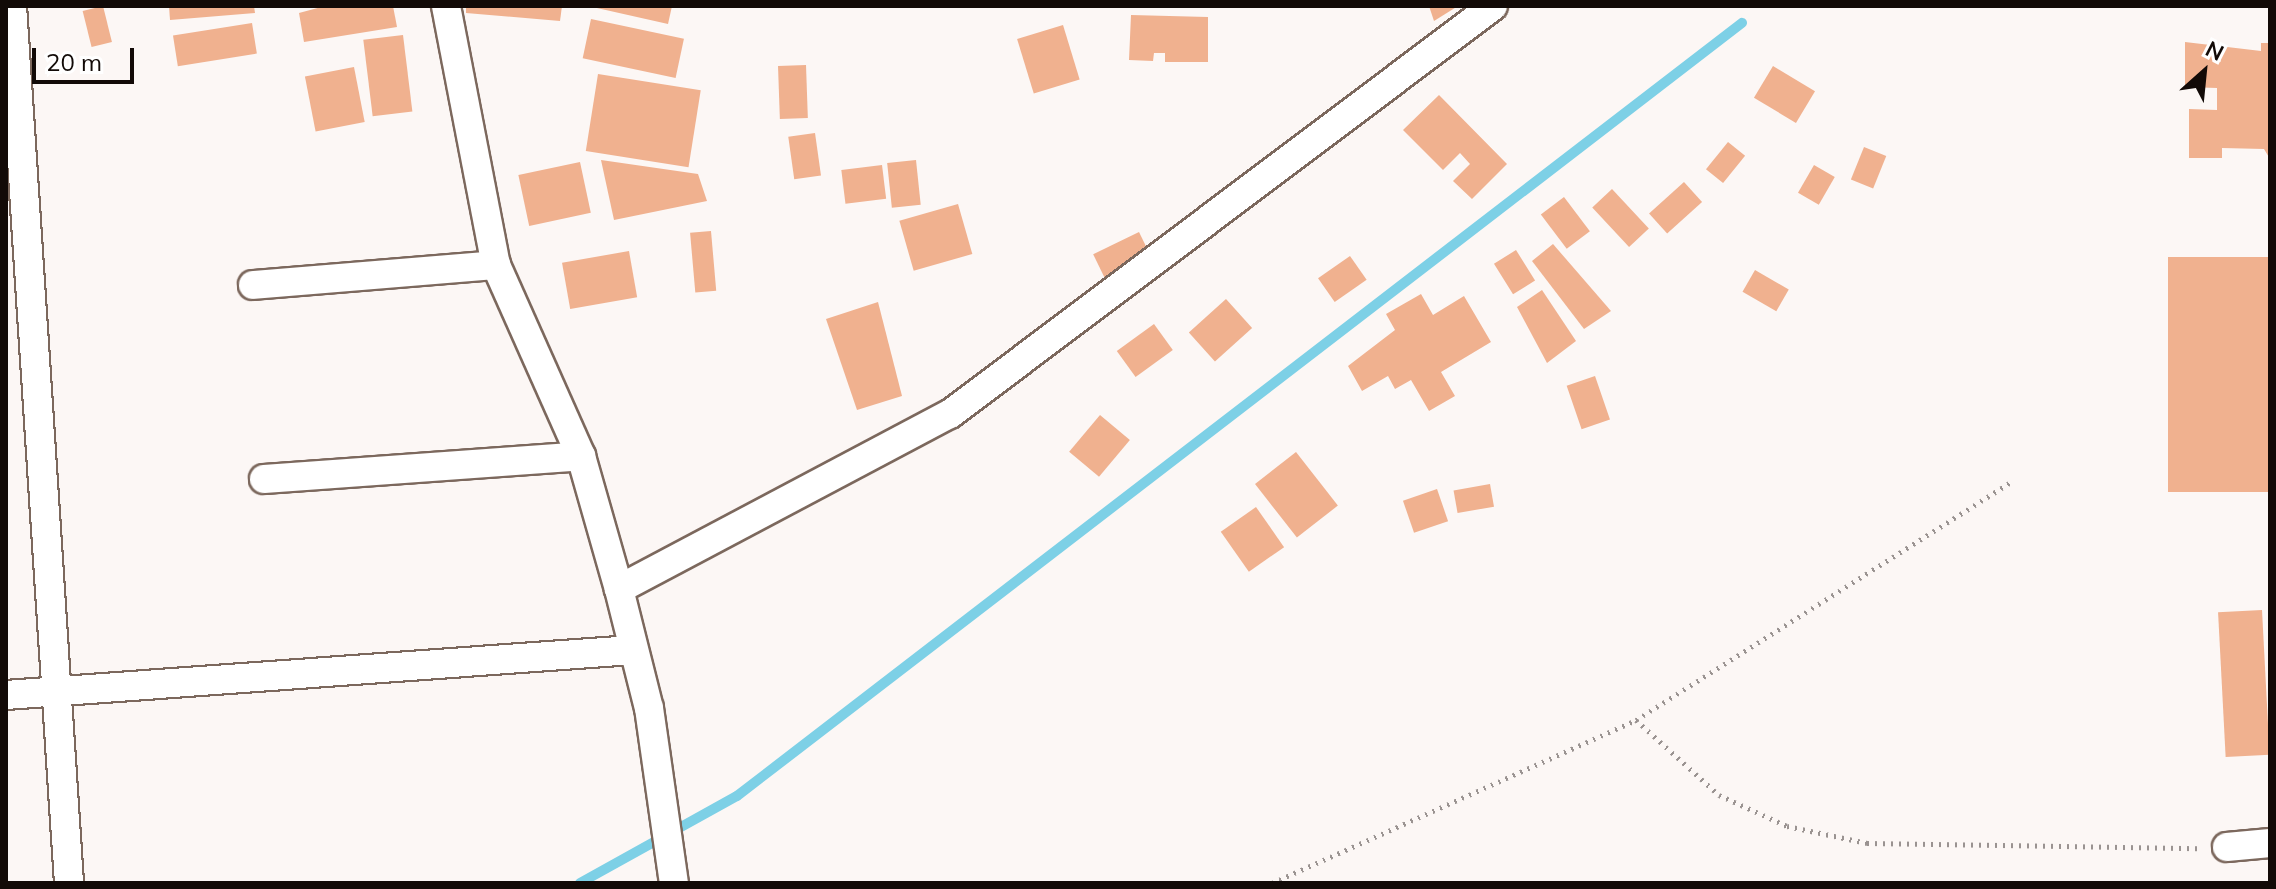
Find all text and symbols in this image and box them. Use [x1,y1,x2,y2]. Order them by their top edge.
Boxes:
scale bar [36,32,138,82]
north arrow [2164,32,2244,112]
text: N [2201,34,2229,67]
text: 20 m [46,47,102,77]

